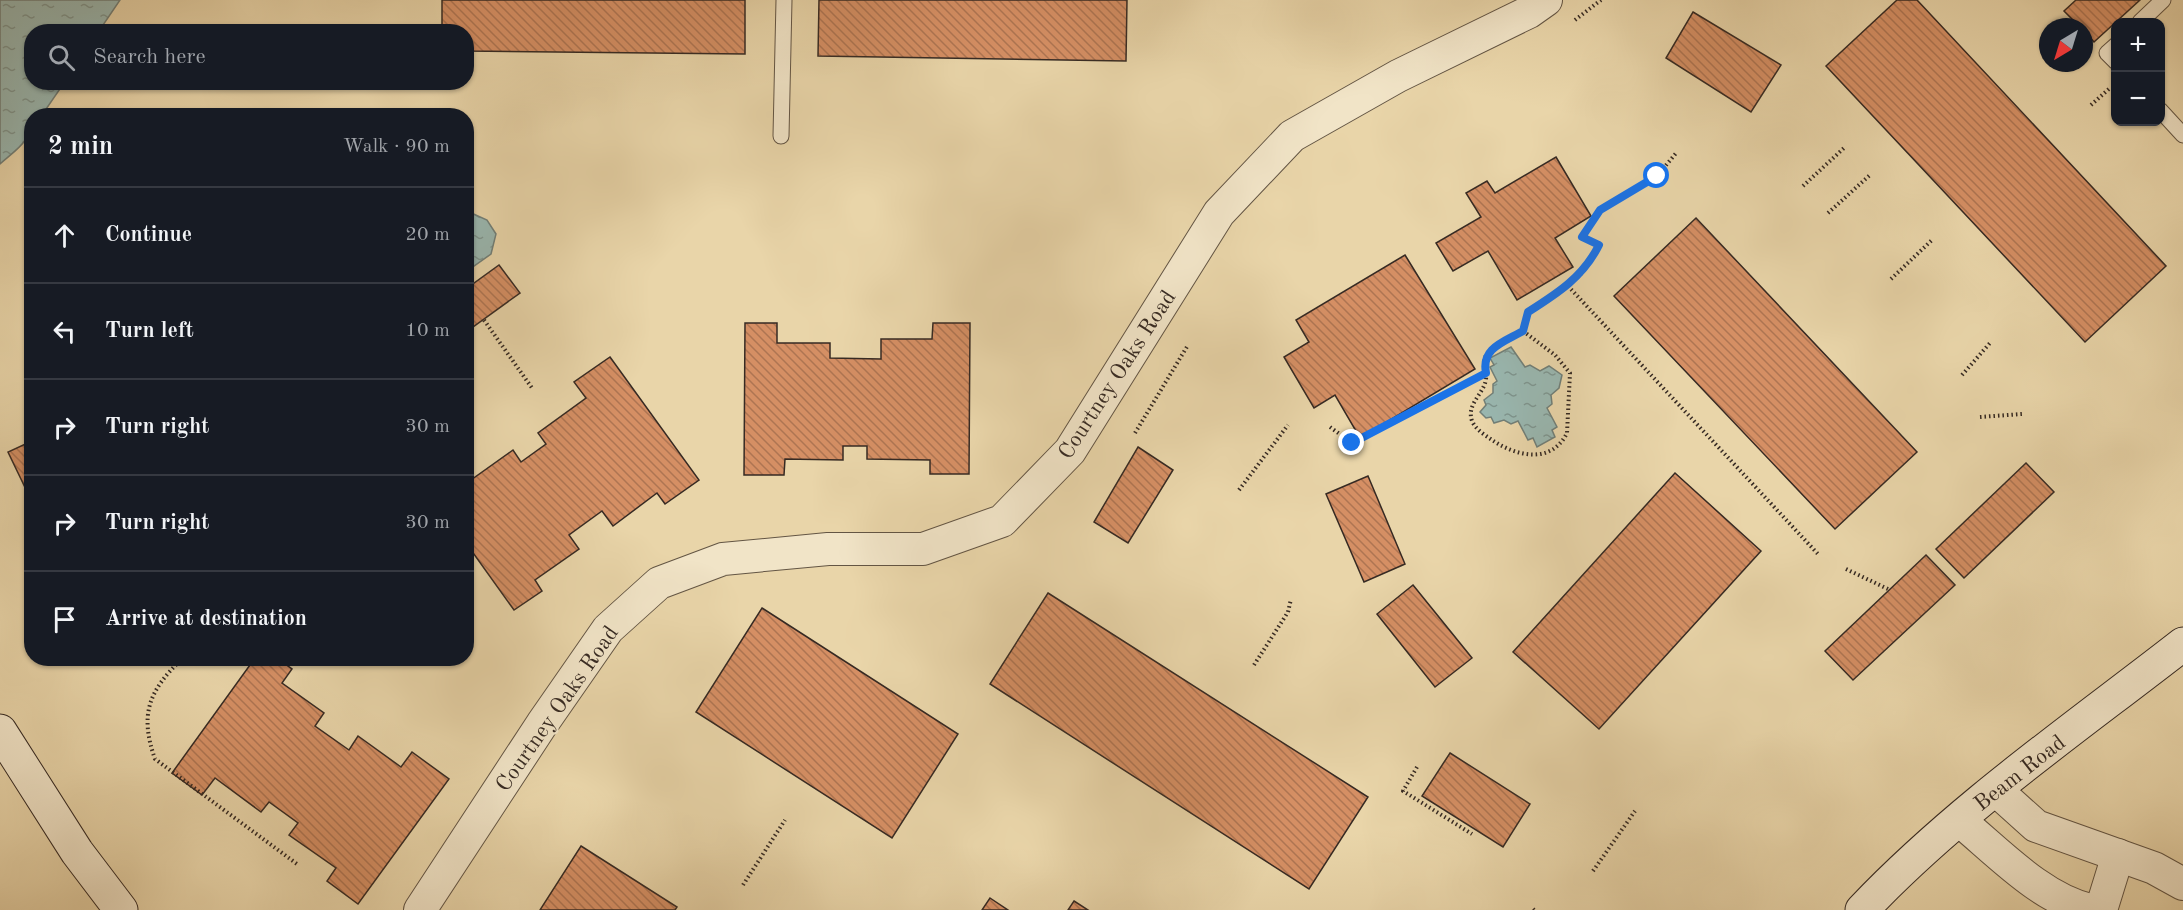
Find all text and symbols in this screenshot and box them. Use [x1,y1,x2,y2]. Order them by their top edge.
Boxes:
north arrow [2039,18,2093,72]
map controls [2111,18,2165,126]
button: + [2111,18,2165,72]
search box [24,24,474,90]
icon: search [45,41,78,74]
text: Search here [93,46,206,68]
button: − [2111,72,2165,126]
text: 2 min [48,134,113,160]
text: Walk · 90 m [343,137,450,157]
route start [1643,162,1669,188]
icon: ahead [48,219,81,252]
text: Continue [105,224,192,246]
text: 20 m [405,225,450,245]
street label: Courtney Oaks Road [1055,287,1180,463]
icon: left [48,315,81,348]
text: Turn left [105,320,194,342]
text: 10 m [405,321,450,341]
icon: right [48,411,81,444]
text: Turn right [105,416,209,438]
text: 30 m [405,417,450,437]
route end [1338,429,1364,455]
icon: right [48,507,81,540]
text: Turn right [105,512,209,534]
text: 30 m [405,513,450,533]
icon: arrive [48,603,81,636]
text: Arrive at destination [105,608,307,630]
street label: Courtney Oaks Road [492,622,623,796]
street label: Beam Road [1971,731,2070,816]

